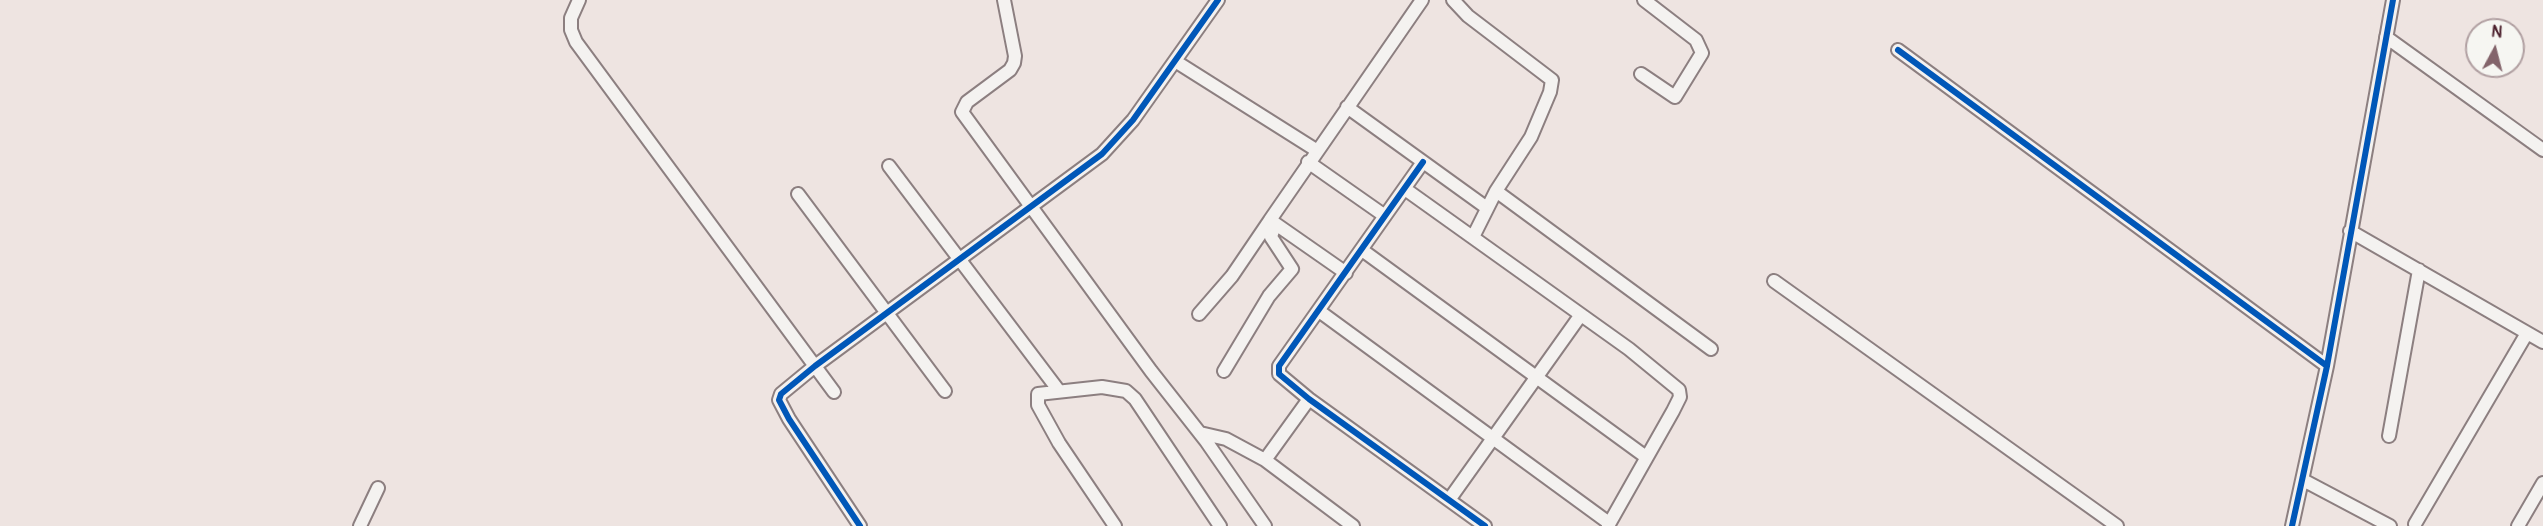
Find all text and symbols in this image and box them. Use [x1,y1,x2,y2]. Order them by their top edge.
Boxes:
north arrow [2465,18,2525,78]
text: N [2490,22,2504,43]

